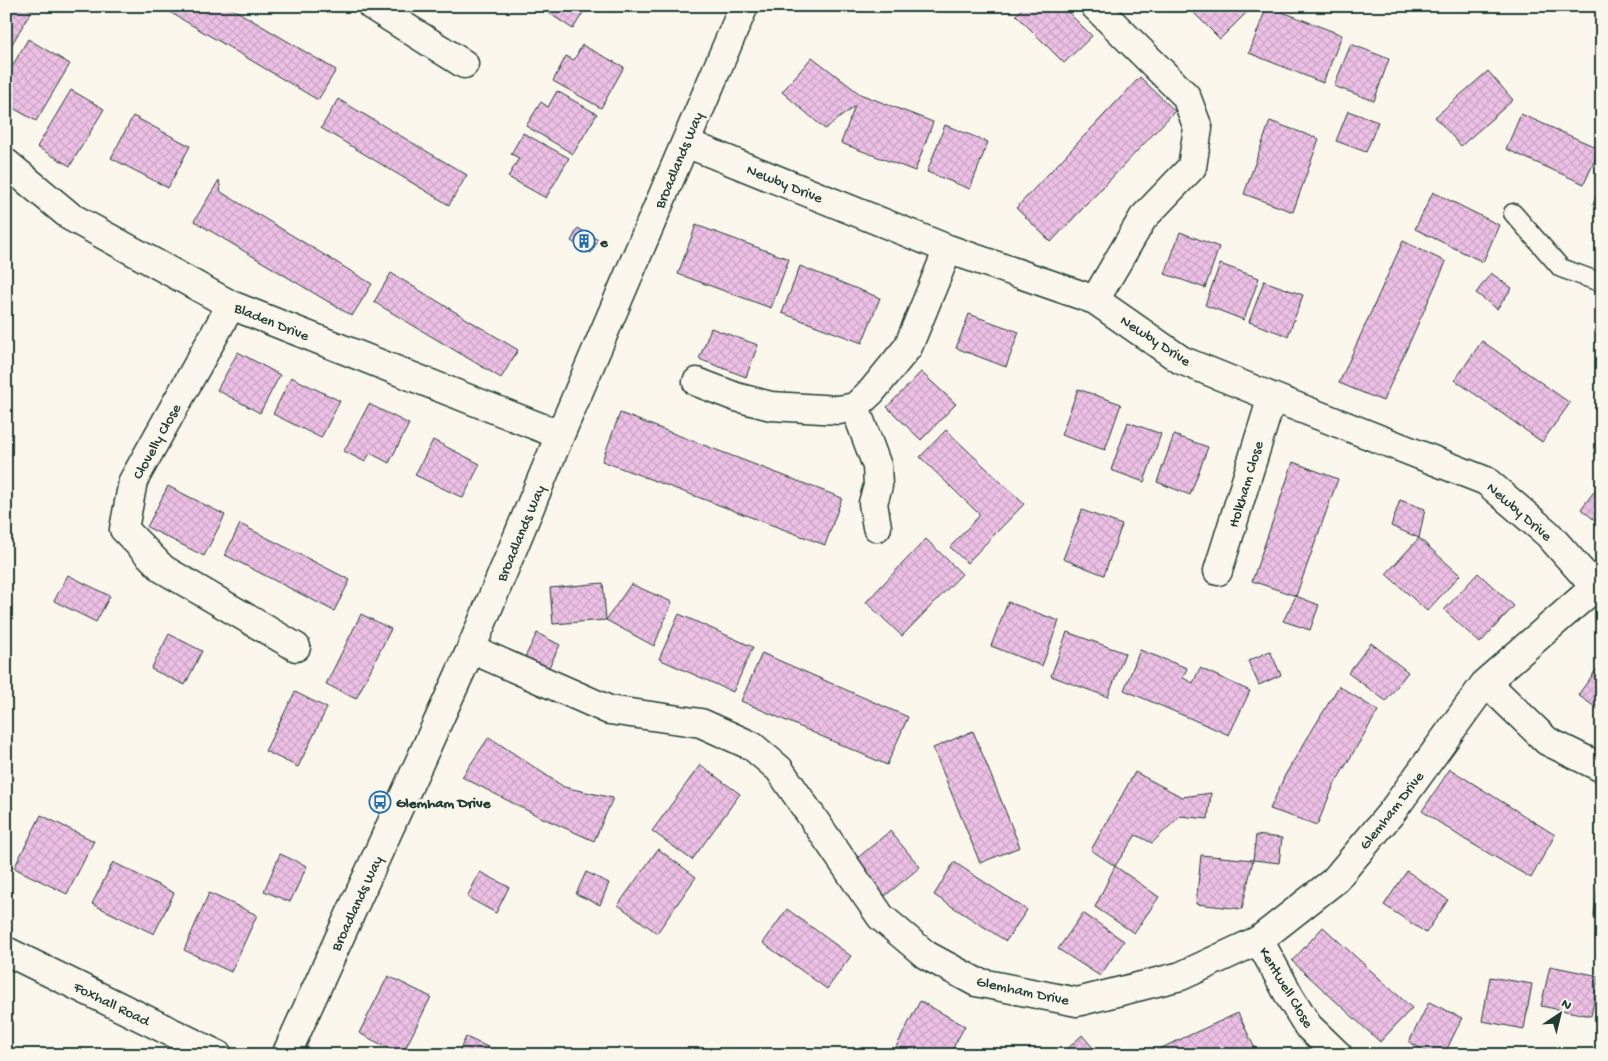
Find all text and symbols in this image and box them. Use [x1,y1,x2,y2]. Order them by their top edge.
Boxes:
street label: Broadlands Way [651,109,708,213]
street label: Newby Drive [743,161,825,208]
building icon: e [572,229,596,253]
place label: e [599,234,609,252]
street label: Bladen Drive [230,299,312,346]
street label: Newby Drive [1116,312,1194,371]
street label: Clovelly Close [130,401,186,483]
street label: Holkham Close [1225,439,1269,530]
street label: Newby Drive [1482,479,1555,546]
street label: Broadlands Way [493,482,550,586]
street label: Glemham Drive [1356,768,1429,854]
bus stop icon: Glemham Drive [368,790,392,814]
place label: Glemham Drive [396,795,492,813]
street label: Broadlands Way [327,853,388,955]
street label: Kentwell Close [1254,944,1317,1032]
street label: Glemham Drive [975,973,1071,1011]
street label: Foxhall Road [69,978,153,1032]
north arrow [1536,988,1586,1038]
text: N [1557,996,1575,1015]

